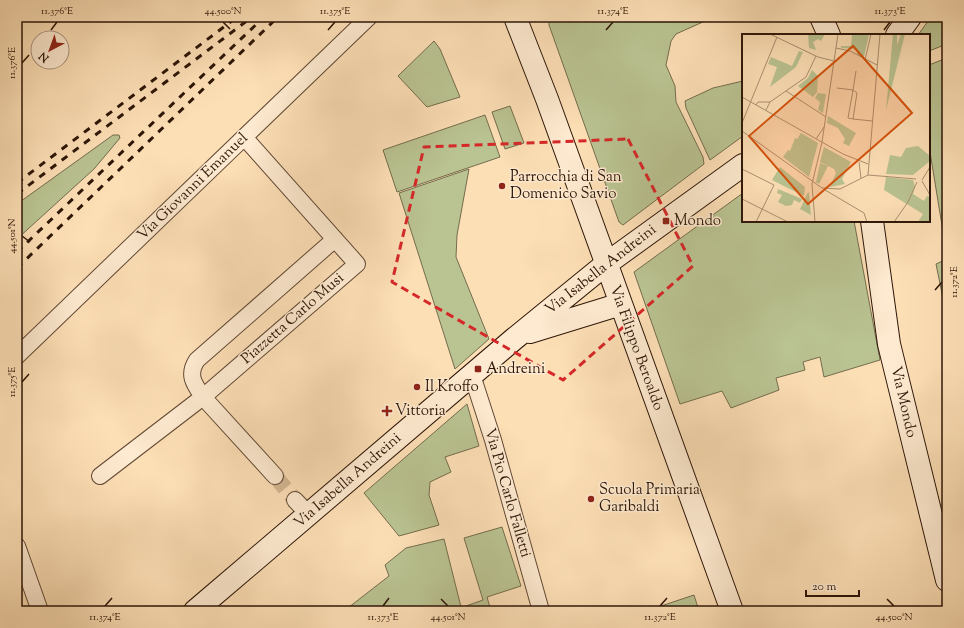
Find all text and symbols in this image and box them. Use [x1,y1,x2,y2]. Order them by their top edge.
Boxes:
text: 11.376°E [41,4,73,19]
text: 44.500°N [205,4,241,19]
text: 11.375°E [320,4,350,19]
text: 11.374°E [597,4,629,19]
text: 11.373°E [875,4,905,19]
north arrow [30,30,70,70]
inset map [742,34,930,222]
text: 11.376°E [5,47,20,79]
text: N [35,48,53,66]
street label: Via Giovanni Emanuel [133,129,253,245]
place label: Parrocchia di San Domenico Savio [510,167,622,205]
marker: Parrocchia di San Domenico Savio [497,181,507,191]
place label: Mondo [674,211,721,232]
marker: Mondo [661,216,671,226]
text: 44.501°N [5,218,20,254]
street label: Via Isabella Andreini [541,220,661,320]
text: 11.372°E [947,266,962,298]
street label: Piazzetta Carlo Musi [237,268,349,370]
street label: Via Filippo Beroaldo [604,282,668,414]
place label: Andreini [486,359,545,380]
marker: Andreini [473,364,483,374]
street label: Via Mondo [885,364,921,440]
text: 11.375°E [5,367,20,397]
place label: Il Kroffo [425,377,479,398]
marker: Il Kroffo [412,382,422,392]
place label: Vittoria [395,401,446,422]
marker: Vittoria [382,406,392,416]
street label: Via Pio Carlo Falletti [478,426,536,560]
street label: Via Isabella Andreini [290,428,406,534]
place label: Scuola Primaria Garibaldi [599,480,700,518]
marker: Scuola Primaria Garibaldi [586,494,596,504]
scale bar [806,572,859,598]
text: 20 m [812,578,837,596]
text: 11.374°E [89,610,121,625]
text: 11.373°E [368,610,398,625]
text: 44.501°N [430,610,466,625]
text: 11.372°E [644,610,676,625]
text: 44.500°N [876,610,912,625]

